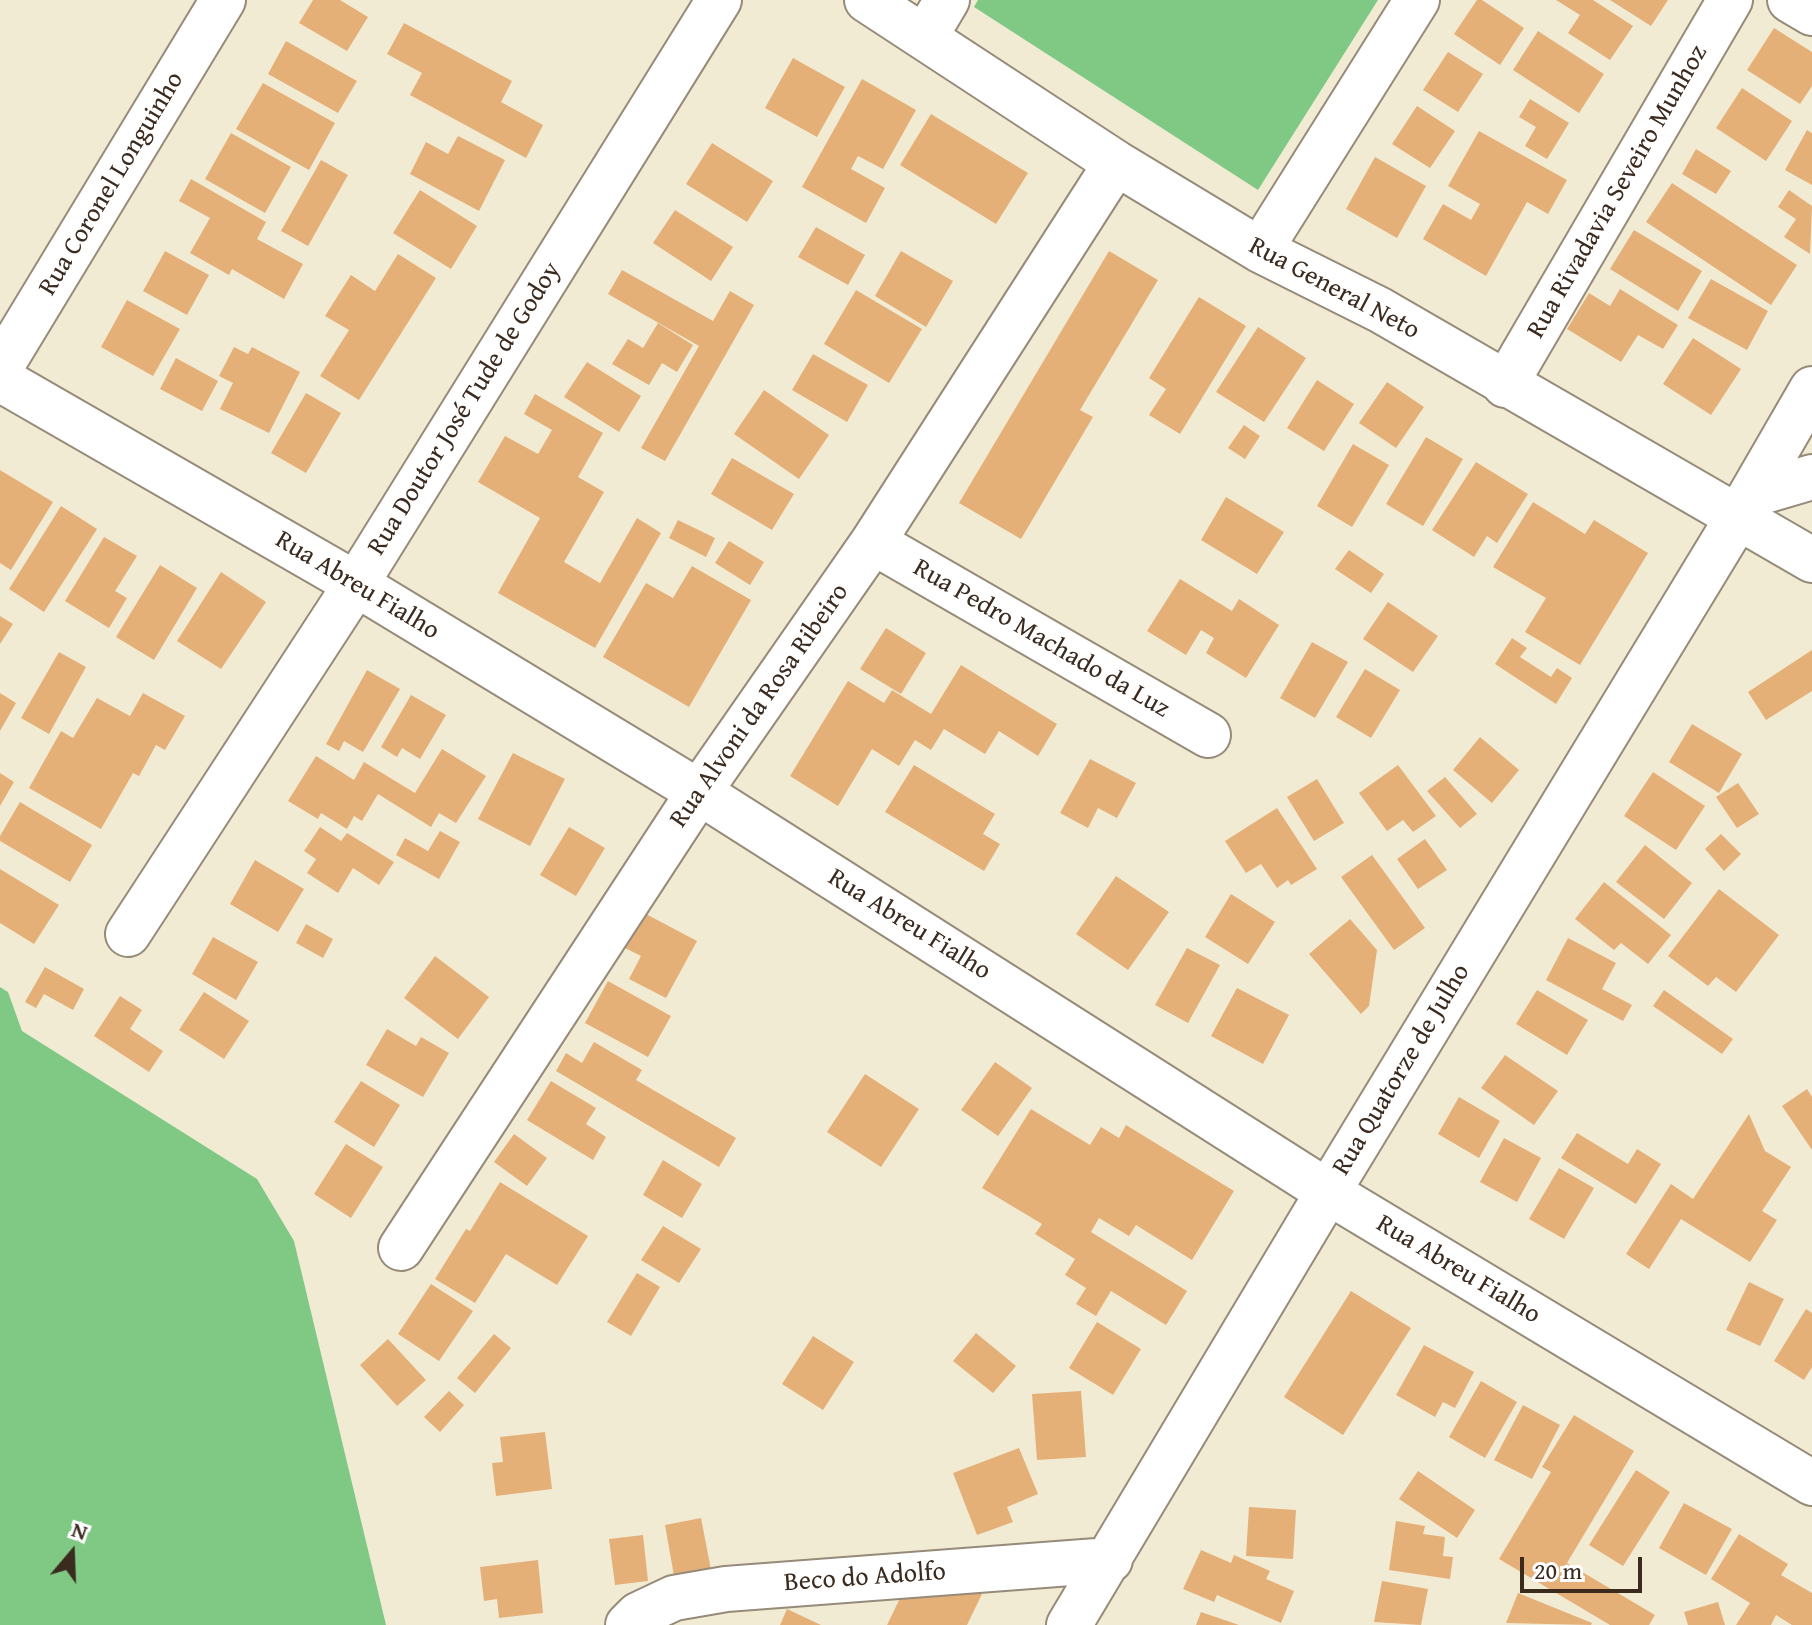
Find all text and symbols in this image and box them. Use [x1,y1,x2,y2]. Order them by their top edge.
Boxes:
street label: Rua Rivadavia Seveiro Munhoz [1521,40,1715,344]
street label: Rua Coronel Longuinho [33,67,191,301]
street label: Rua General Neto [1243,231,1425,347]
street label: Rua Doutor José Tude de Godoy [362,257,568,561]
street label: Rua Abreu Fialho [269,525,445,647]
street label: Rua Pedro Machado da Luz [907,553,1175,725]
street label: Rua Alvoni da Rosa Ribeiro [664,578,856,834]
street label: Rua Abreu Fialho [822,862,996,988]
street label: Rua Quatorze de Julho [1327,959,1477,1181]
street label: Rua Abreu Fialho [1370,1209,1546,1331]
north arrow [32,1513,112,1593]
text: N [68,1513,92,1548]
scale bar [1524,1541,1646,1591]
text: 20 m [1534,1553,1582,1588]
street label: Beco do Adolfo [783,1557,947,1599]

